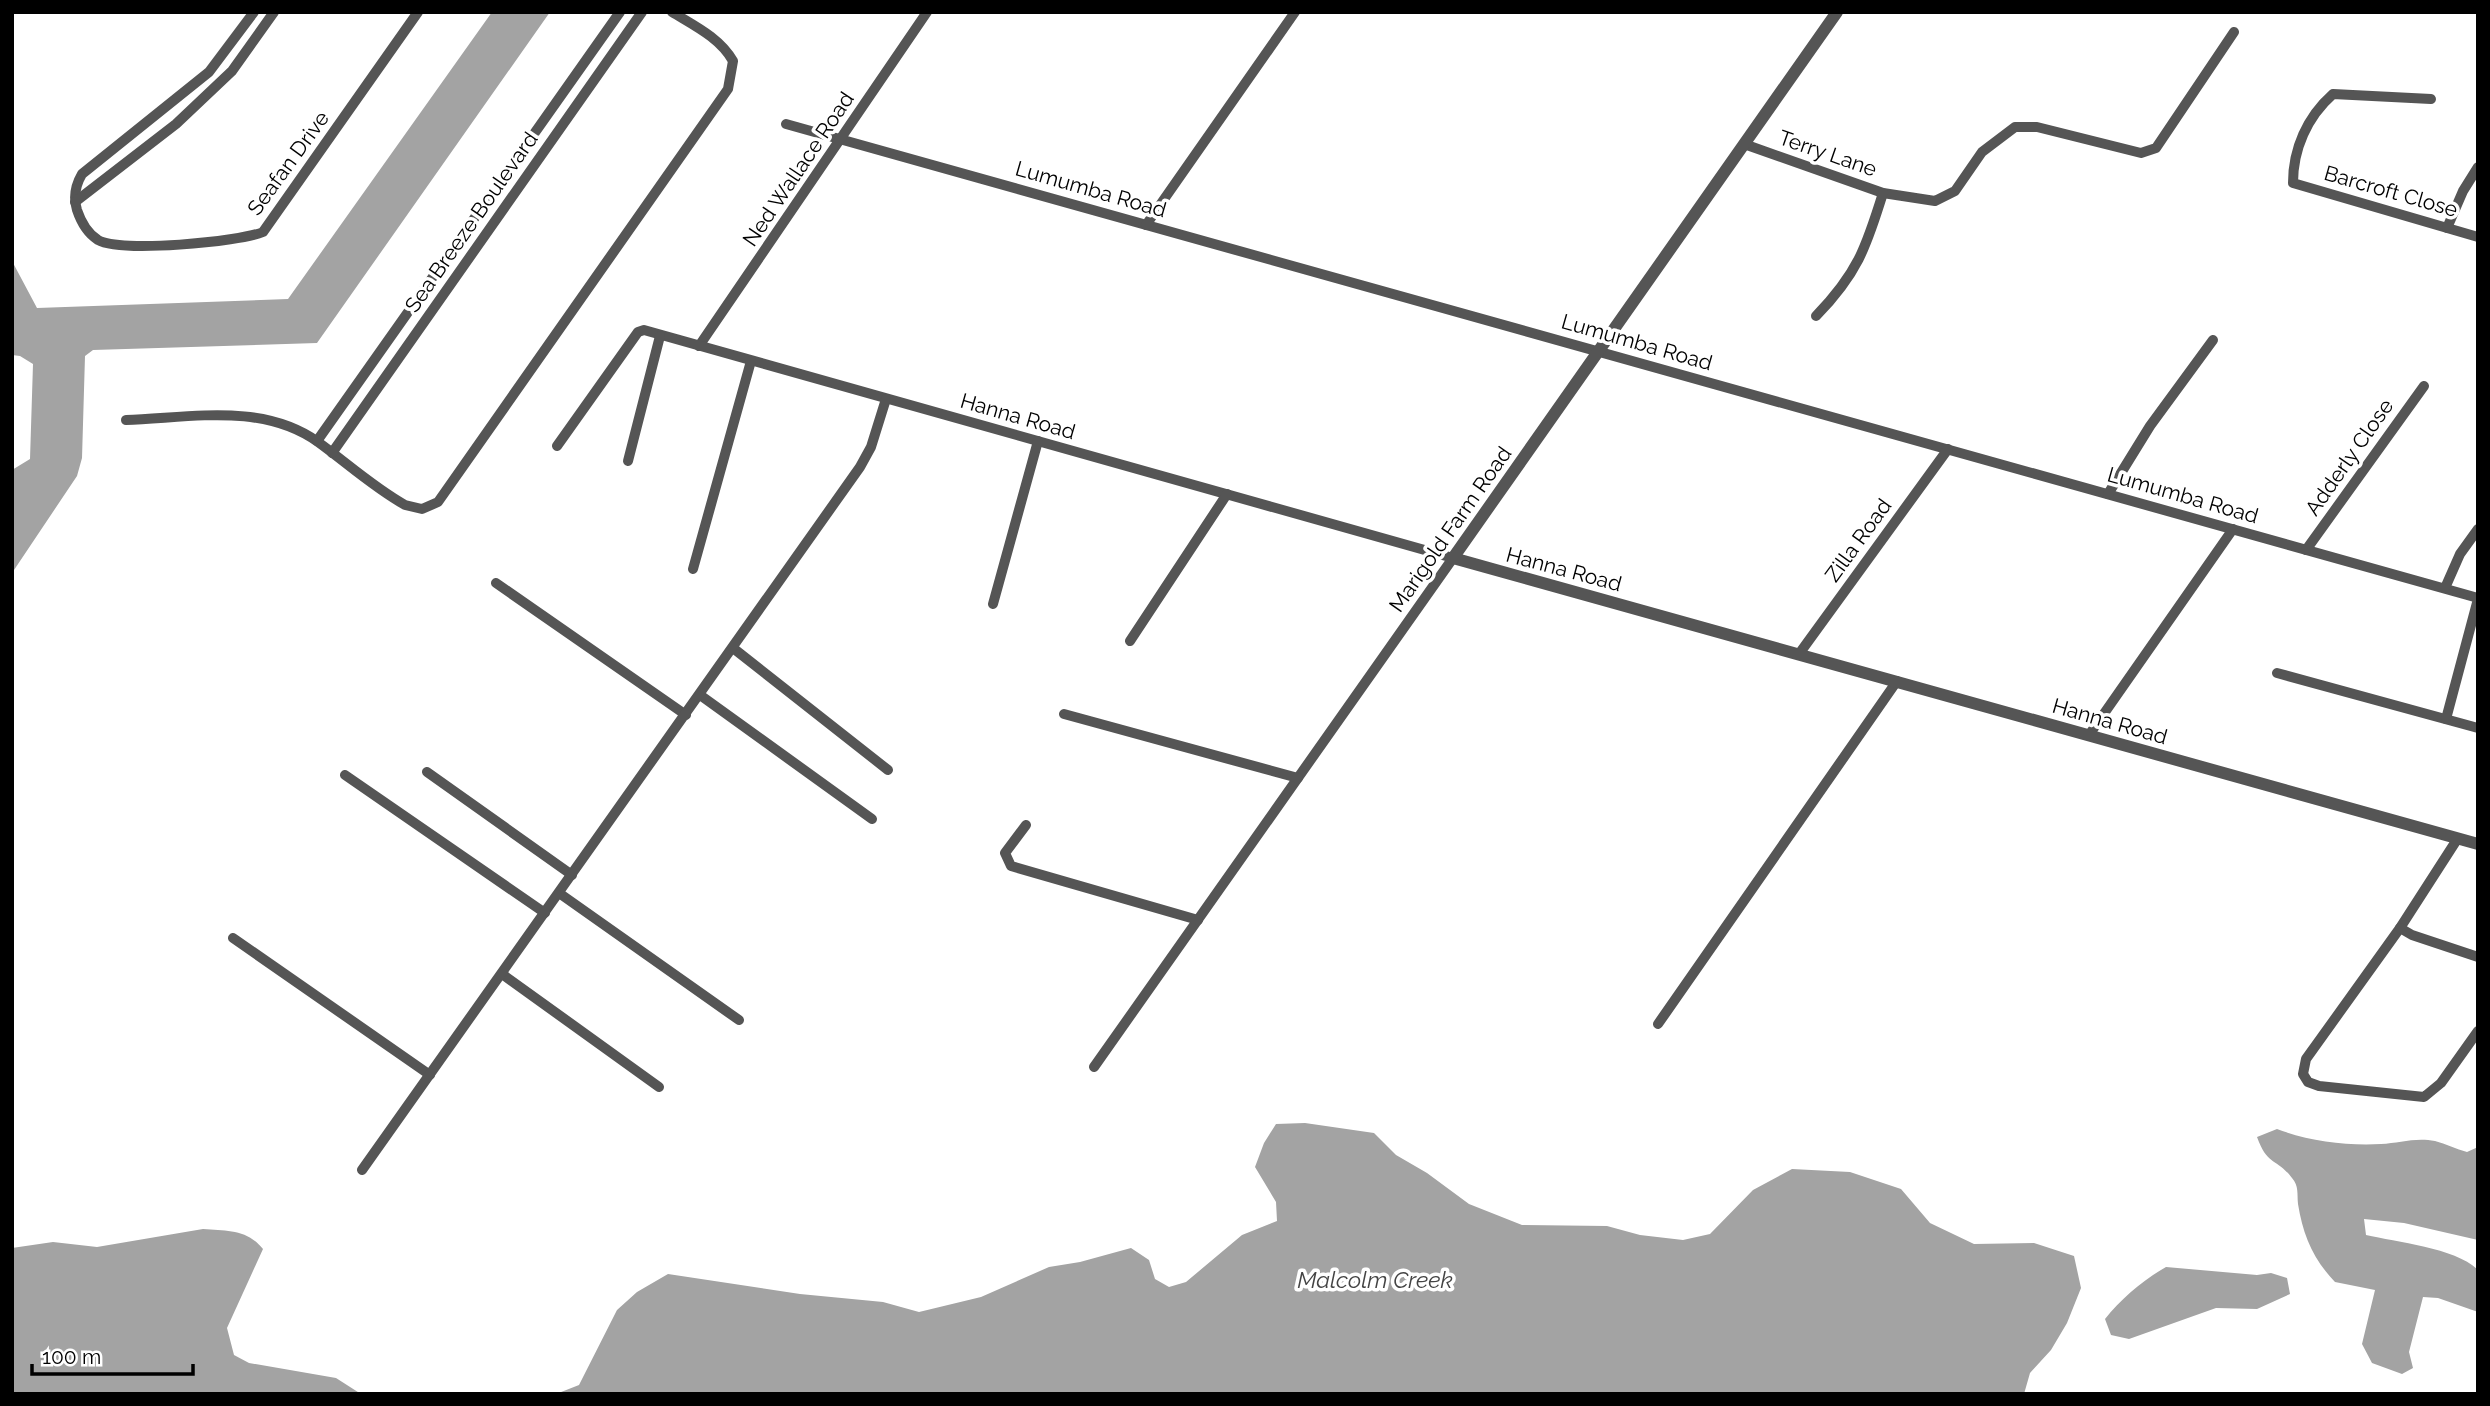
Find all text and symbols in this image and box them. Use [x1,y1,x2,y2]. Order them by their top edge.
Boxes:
street label: Ned Wallace Road [737,87,859,251]
street label: Seafan Drive [242,106,334,220]
street label: Terry Lane [1776,125,1880,181]
street label: Sea Breeze Boulevard [399,127,543,317]
street label: Lumumba Road [1013,155,1169,223]
street label: Barcroft Close [2321,160,2461,222]
street label: Lumumba Road [1559,308,1715,376]
street label: Hanna Road [958,388,1078,444]
street label: Adderly Close [2300,394,2398,520]
street label: Marigold Farm Road [1384,441,1516,617]
street label: Lumumba Road [2105,461,2261,529]
street label: Zilla Road [1820,494,1896,586]
street label: Hanna Road [1504,542,1624,596]
street label: Hanna Road [2050,693,2170,749]
water label: Malcolm Creek [1297,1266,1453,1293]
scale bar [32,1332,192,1376]
text: 100 m [42,1344,101,1369]

